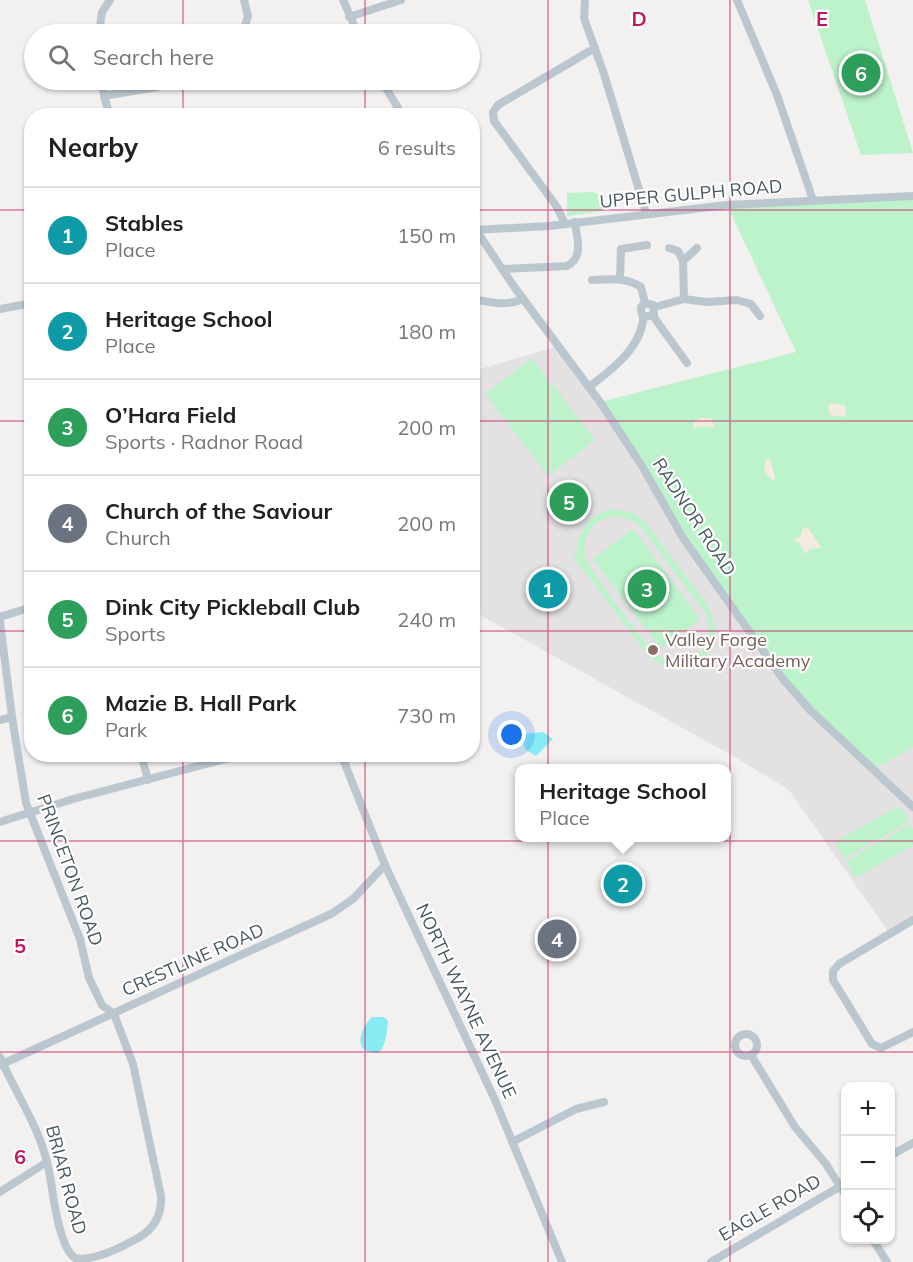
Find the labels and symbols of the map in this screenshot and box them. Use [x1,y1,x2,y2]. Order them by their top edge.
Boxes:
text: D [631,6,647,31]
text: E [816,6,828,31]
pin: 6 [842,50,880,96]
street label: UPPER GULPH ROAD [599,174,783,213]
street label: RADNOR ROAD [648,453,741,580]
pin: 5 [550,480,588,524]
pin: 1 [528,566,568,612]
pin: 3 [628,566,666,612]
place label: Valley Forge Military Academy [665,628,811,672]
marker: Valley Forge Military Academy [646,643,660,657]
your location [497,720,526,749]
street label: PRINCETON ROAD [32,791,109,949]
pin: 2 [604,862,642,906]
street label: NORTH WAYNE AVENUE [411,900,522,1102]
pin: 4 [538,916,576,962]
street label: CRESTLINE ROAD [118,918,267,1001]
text: 5 [14,933,26,958]
street label: BRIAR ROAD [41,1123,92,1237]
text: 6 [14,1144,26,1169]
street label: EAGLE ROAD [715,1169,825,1246]

